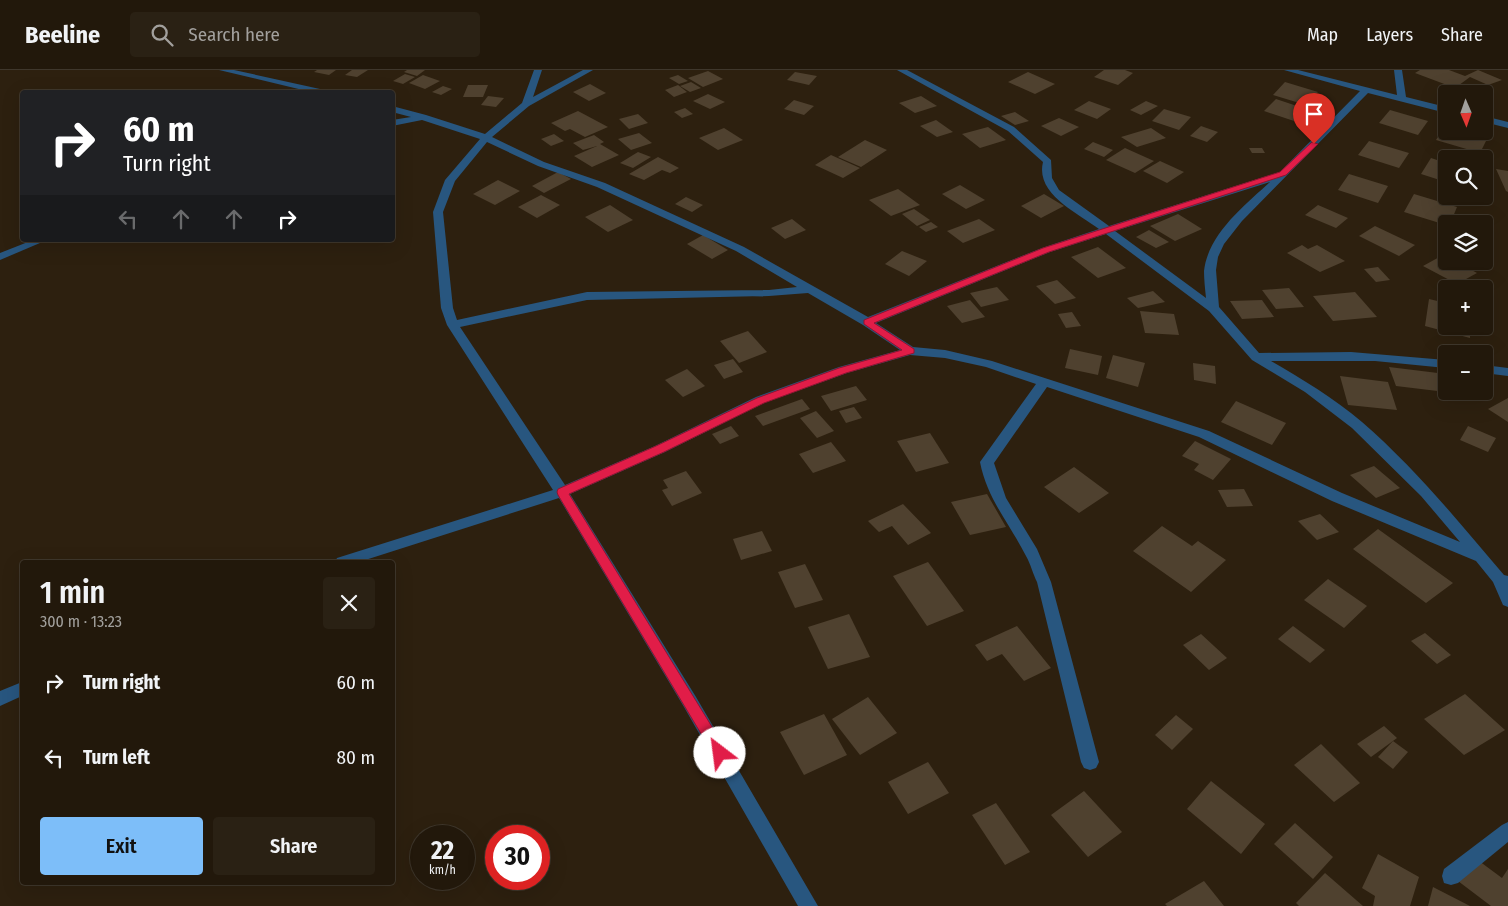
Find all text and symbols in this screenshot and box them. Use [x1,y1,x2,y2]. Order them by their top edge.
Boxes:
search box [130,12,480,57]
text: Beeline [25,21,100,49]
icon: search [148,21,176,49]
text: Search here [188,23,280,46]
text: Map [1307,24,1338,46]
text: Layers [1366,24,1413,46]
text: Share [1441,24,1483,46]
north arrow [1438,85,1492,140]
map controls [1438,85,1493,400]
pin [1293,93,1335,144]
icon: arrive [1300,100,1328,128]
text: 60 m [123,108,194,150]
icon: right [40,110,105,175]
text: Turn right [123,150,211,177]
button: search [1438,150,1493,205]
icon: left [114,205,142,233]
icon: ahead [167,205,195,233]
icon: ahead [220,205,248,233]
icon: right [273,205,301,233]
button: layers [1438,215,1493,270]
button: + [1438,280,1493,335]
button: − [1438,345,1493,400]
text: 1 min [40,575,105,611]
button: close [323,577,375,629]
text: 300 m · 13:23 [40,612,122,631]
icon: right [40,669,68,697]
text: Turn right [83,671,160,694]
text: 60 m [337,671,375,694]
position arrow [693,726,745,778]
icon: left [40,744,68,772]
text: Turn left [83,746,150,769]
text: 80 m [337,746,375,769]
button: Exit [40,817,203,875]
button: Share [213,817,375,875]
speed limit sign: 30 [485,825,550,890]
text: 22 [431,836,454,866]
text: km/h [429,863,456,877]

